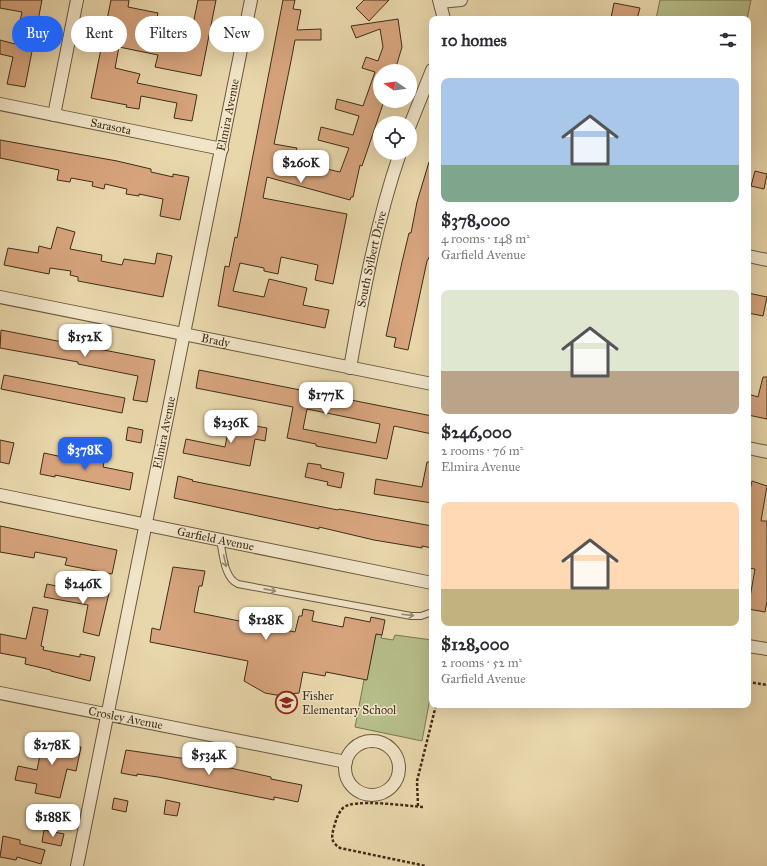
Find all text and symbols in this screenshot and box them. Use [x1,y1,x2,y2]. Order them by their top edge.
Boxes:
chip: Buy [12,16,63,52]
chip: Rent [71,16,127,52]
chip: Filters [135,16,201,52]
chip: New [209,16,264,52]
icon: filters [717,29,739,51]
text: 10 homes [441,30,507,51]
north arrow [373,64,417,108]
map controls [373,64,417,160]
street label: Elmira Avenue [214,78,242,152]
icon: home [554,104,626,176]
street label: Sarasota [89,115,133,138]
button: locate [373,116,417,160]
pin: $260K [273,150,329,184]
text: $260K [282,155,320,171]
street label: South Sylbert Drive [354,209,389,309]
text: $378,000 [441,210,510,231]
text: 4 rooms · 148 m² [441,231,530,247]
text: Garfield Avenue [441,247,526,263]
icon: home [554,316,626,388]
pin: $152K [57,324,113,358]
text: $152K [68,329,102,345]
street label: Brady [200,331,232,350]
pin: $177K [298,382,354,416]
text: $177K [308,387,344,403]
street label: Elmira Avenue [150,395,178,470]
pin: $236K [203,410,259,444]
text: $236K [213,415,249,431]
text: $246,000 [441,422,512,443]
pin: $378K [57,437,113,471]
text: $378K [67,442,103,458]
text: 2 rooms · 76 m² [441,443,523,459]
text: Elmira Avenue [441,459,521,475]
street label: Garfield Avenue [176,524,255,554]
icon: home [554,528,626,600]
one-way arrow [222,555,229,568]
pin: $246K [55,571,111,605]
text: $246K [64,576,102,592]
one-way arrow [264,586,277,594]
pin: $128K [238,607,294,641]
one-way arrow [401,611,414,619]
text: $128K [248,612,284,628]
text: $128,000 [441,634,509,655]
text: 2 rooms · 52 m² [441,655,522,671]
text: Garfield Avenue [441,671,526,687]
place label: Fisher Elementary School [302,689,397,717]
school or university icon: Fisher Elementary School [273,690,299,716]
street label: Crosley Avenue [87,704,164,732]
pin: $278K [24,732,80,766]
text: $278K [34,737,70,753]
pin: $534K [181,742,237,776]
text: $534K [191,747,227,763]
pin: $188K [25,804,81,838]
text: $188K [35,809,71,825]

